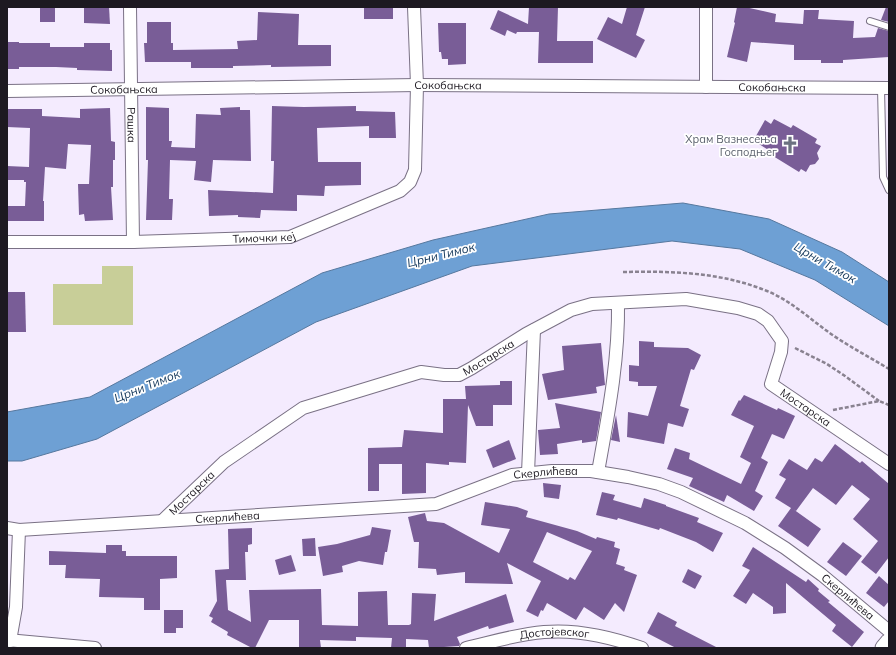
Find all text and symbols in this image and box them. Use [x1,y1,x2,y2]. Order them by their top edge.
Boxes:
street label: Сокобањска [414,78,482,92]
street label: Сокобањска [738,80,806,94]
street label: Сокобањска [90,82,158,97]
street label: Рашка [124,107,139,143]
place label: Храм Вазнесења Господњег [685,132,777,159]
church icon: Храм Вазнесења Господњег [780,135,800,155]
street label: Тимочки кеј [232,229,297,246]
water label: Црни Тимок [405,239,477,270]
water label: Црни Тимок [791,239,860,287]
street label: Мостарска [460,336,517,379]
water label: Црни Тимок [112,365,182,405]
street label: Мостарска [778,385,834,430]
street label: Скерлићева [513,464,578,482]
street label: Мостарска [166,468,218,518]
street label: Скерлићева [195,508,260,526]
street label: Скерлићева [819,571,877,623]
street label: Достојевског [518,624,590,642]

